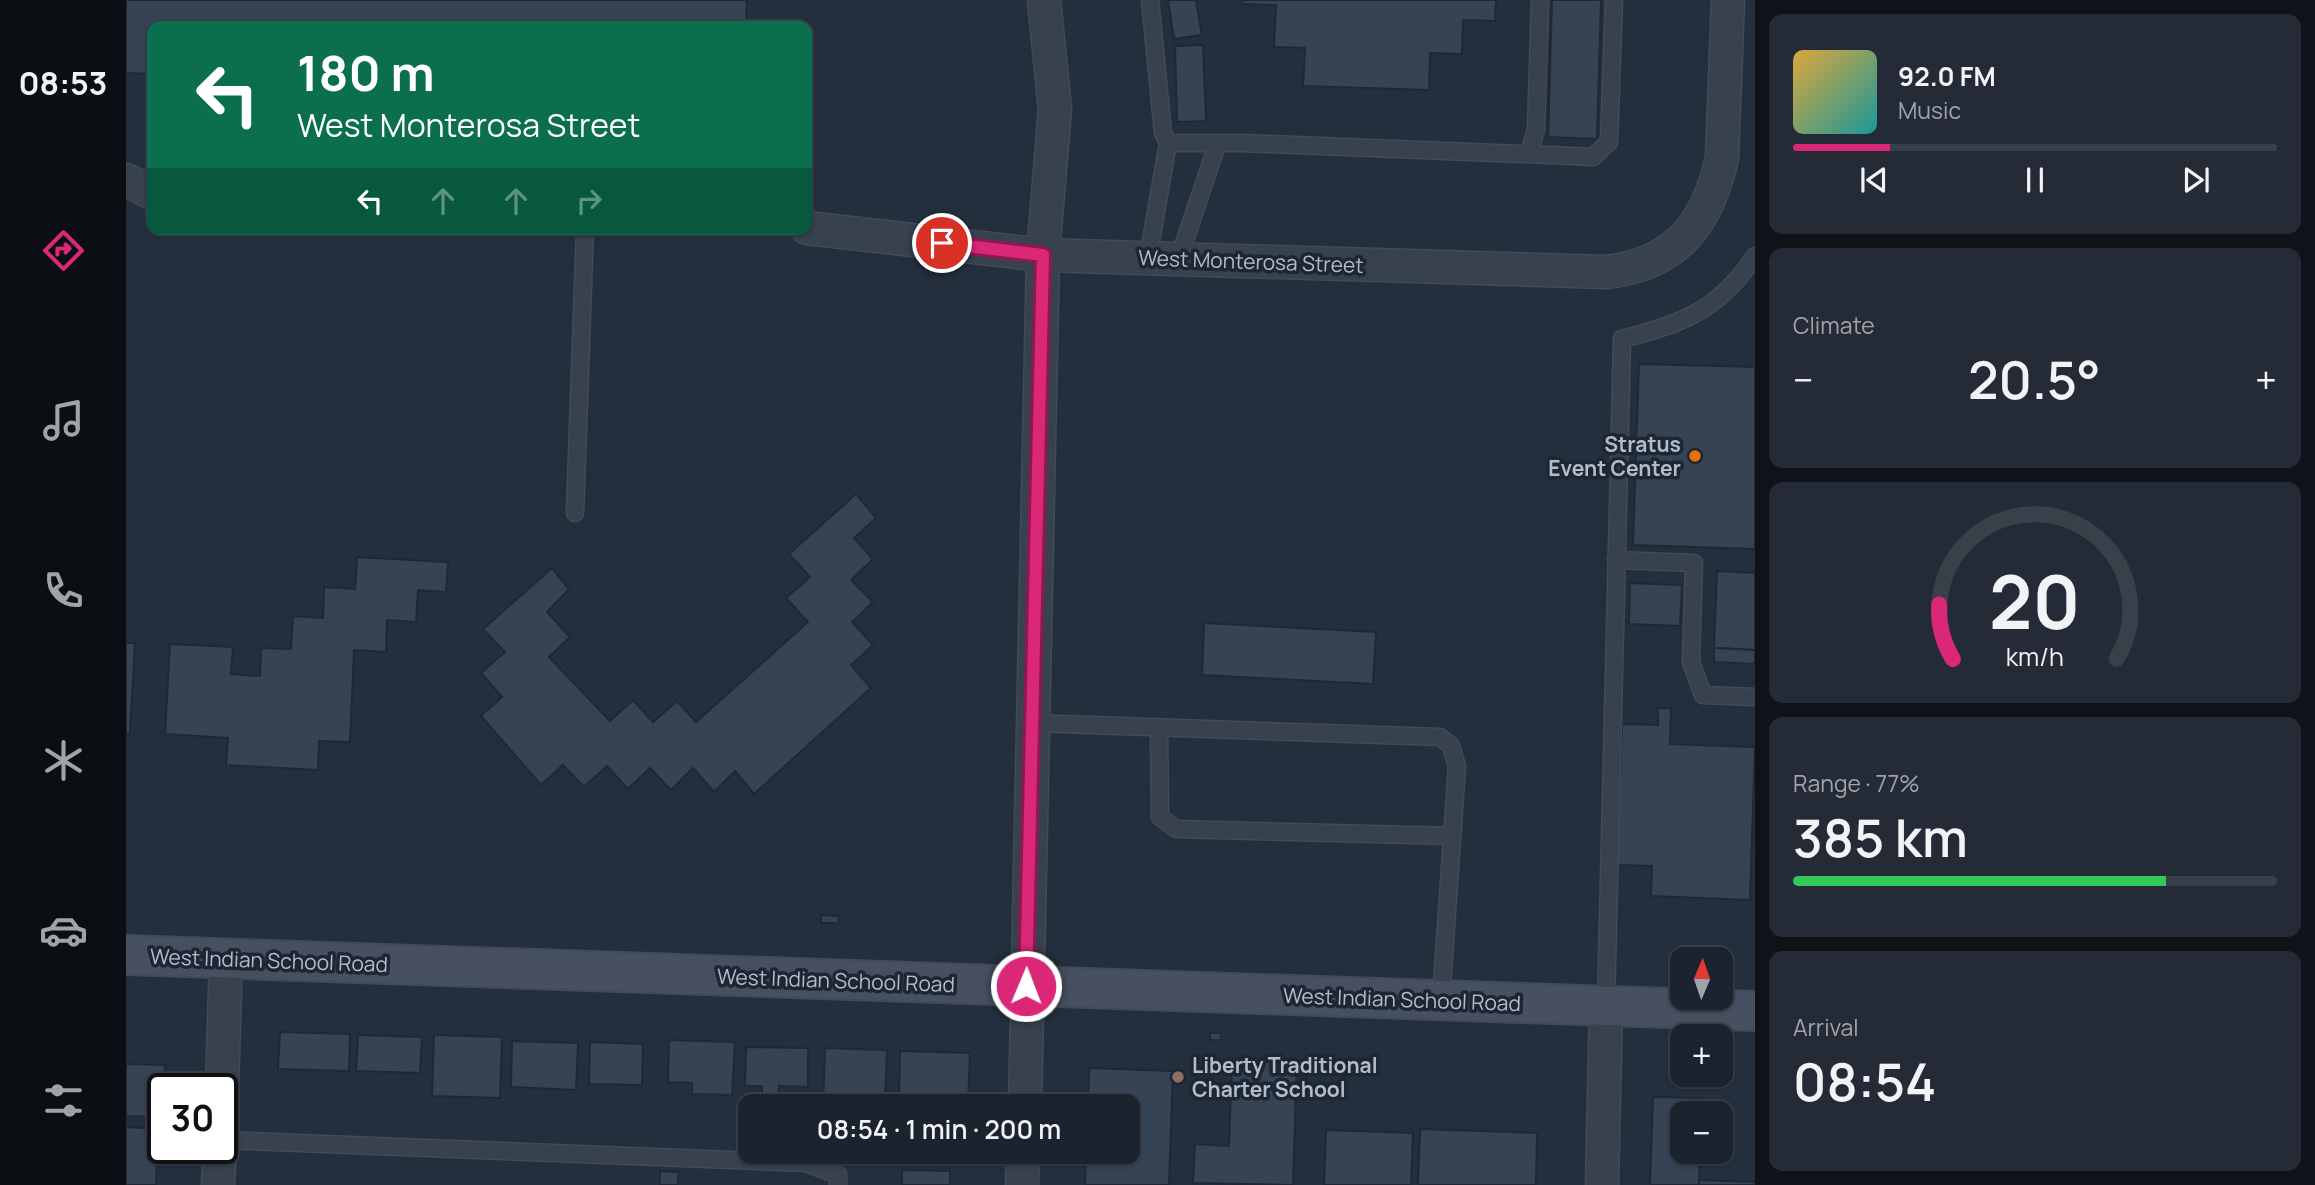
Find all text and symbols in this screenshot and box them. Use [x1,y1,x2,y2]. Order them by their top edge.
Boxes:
text: 180 m [297,39,435,106]
icon: left [182,49,273,140]
text: 92.0 FM [1898,58,1996,94]
text: 08:53 [19,61,107,105]
text: Music [1898,94,1961,126]
text: West Monterosa Street [297,103,640,147]
icon: previous [1855,161,1893,199]
icon: pause [2016,161,2054,199]
icon: next [2177,161,2215,199]
icon: left [351,182,389,220]
icon: ahead [424,182,462,220]
icon: ahead [497,182,535,220]
icon: right [570,182,608,220]
pin [912,213,972,273]
icon: arrive [923,224,961,262]
icon: directions [39,226,88,275]
street label: West Monterosa Street [1138,243,1364,279]
text: Climate [1793,309,1875,341]
text: 20.5° [1968,344,2101,415]
text: − [1793,353,1814,405]
text: + [2255,353,2277,405]
icon: music [39,396,88,445]
place label: Stratus Event Center [1548,430,1681,482]
marker: Stratus Event Center [1687,448,1703,464]
text: 20 [1989,551,2081,651]
icon: phone [39,566,88,615]
text: km/h [2006,638,2064,673]
icon: climate [39,736,88,785]
text: Range · 77% [1793,767,1920,799]
text: 385 km [1793,802,1968,873]
icon: car [39,906,88,955]
street label: West Indian School Road [150,942,388,978]
north arrow [1670,947,1732,1010]
map controls [1670,947,1733,1164]
position arrow [989,949,1063,1023]
street label: West Indian School Road [717,962,955,998]
street label: West Indian School Road [1283,981,1521,1017]
text: Arrival [1793,1011,1859,1043]
button: + [1670,1024,1733,1087]
text: 08:54 [1793,1046,1936,1117]
place label: Liberty Traditional Charter School [1192,1051,1378,1103]
marker: Liberty Traditional Charter School [1170,1069,1186,1085]
speed limit sign: 30 [147,1073,238,1164]
icon: filters [39,1076,88,1125]
button: − [1670,1101,1733,1164]
text: 08:54 · 1 min · 200 m [817,1111,1061,1147]

